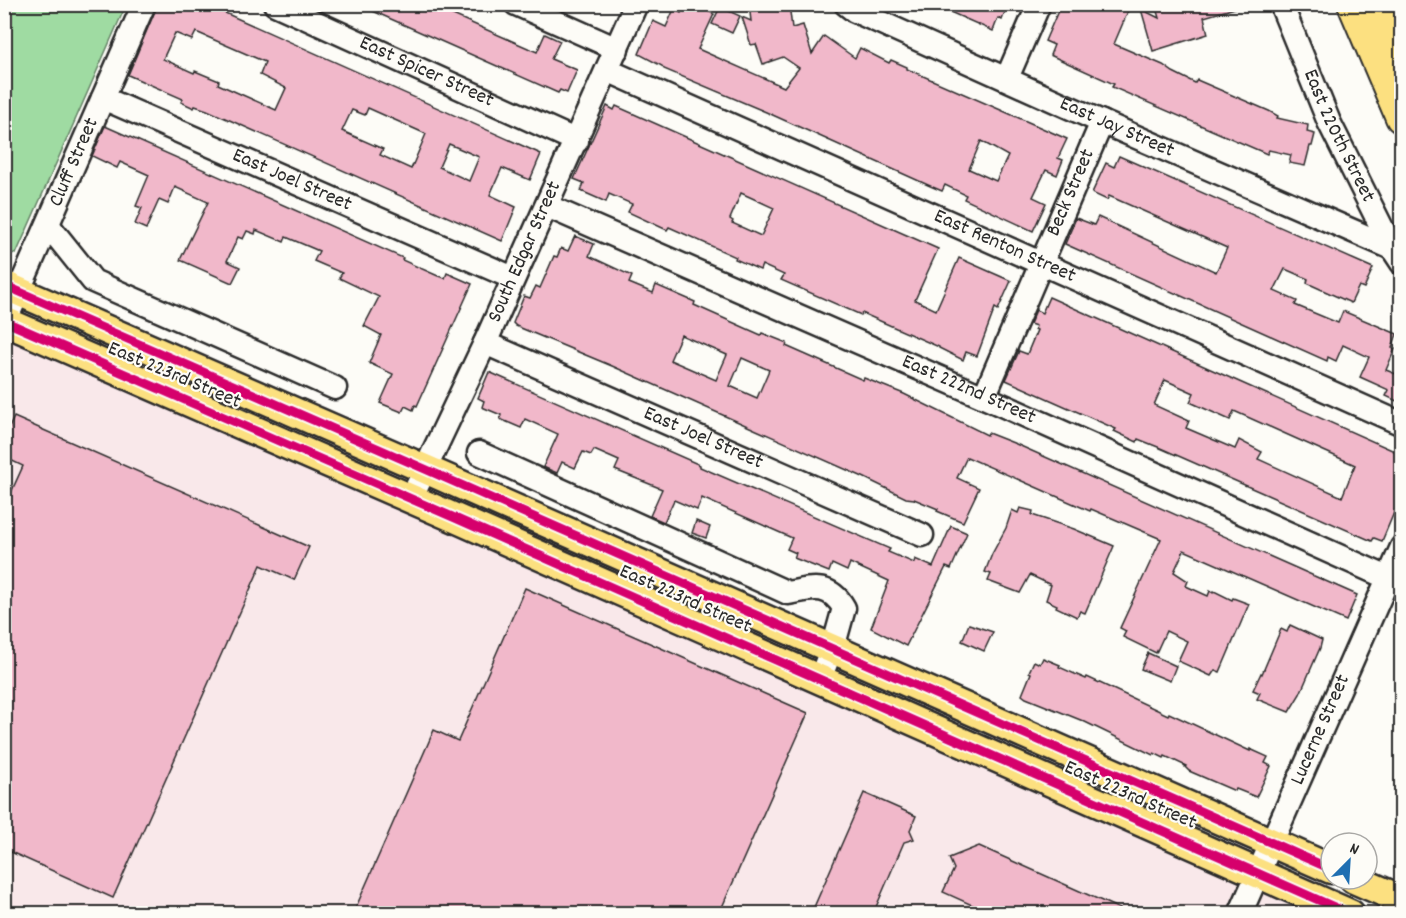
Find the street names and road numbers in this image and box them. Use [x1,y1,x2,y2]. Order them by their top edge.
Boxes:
street label: East Spicer Street [354,29,499,116]
street label: East 220th Street [1294,65,1382,208]
street label: East Jay Street [1054,90,1179,167]
street label: Cluff Street [42,113,107,212]
street label: East Joel Street [227,141,356,220]
street label: Beck Street [1040,144,1104,241]
street label: South Edgar Street [481,176,570,328]
street label: East Renton Street [929,202,1080,292]
street label: East 223rd Street [103,334,245,418]
street label: East 222nd Street [897,348,1041,433]
street label: East Joel Street [638,399,768,478]
street label: East 223rd Street [614,557,756,643]
street label: Lucerne Street [1284,670,1359,790]
street label: East 223rd Street [1059,753,1201,839]

